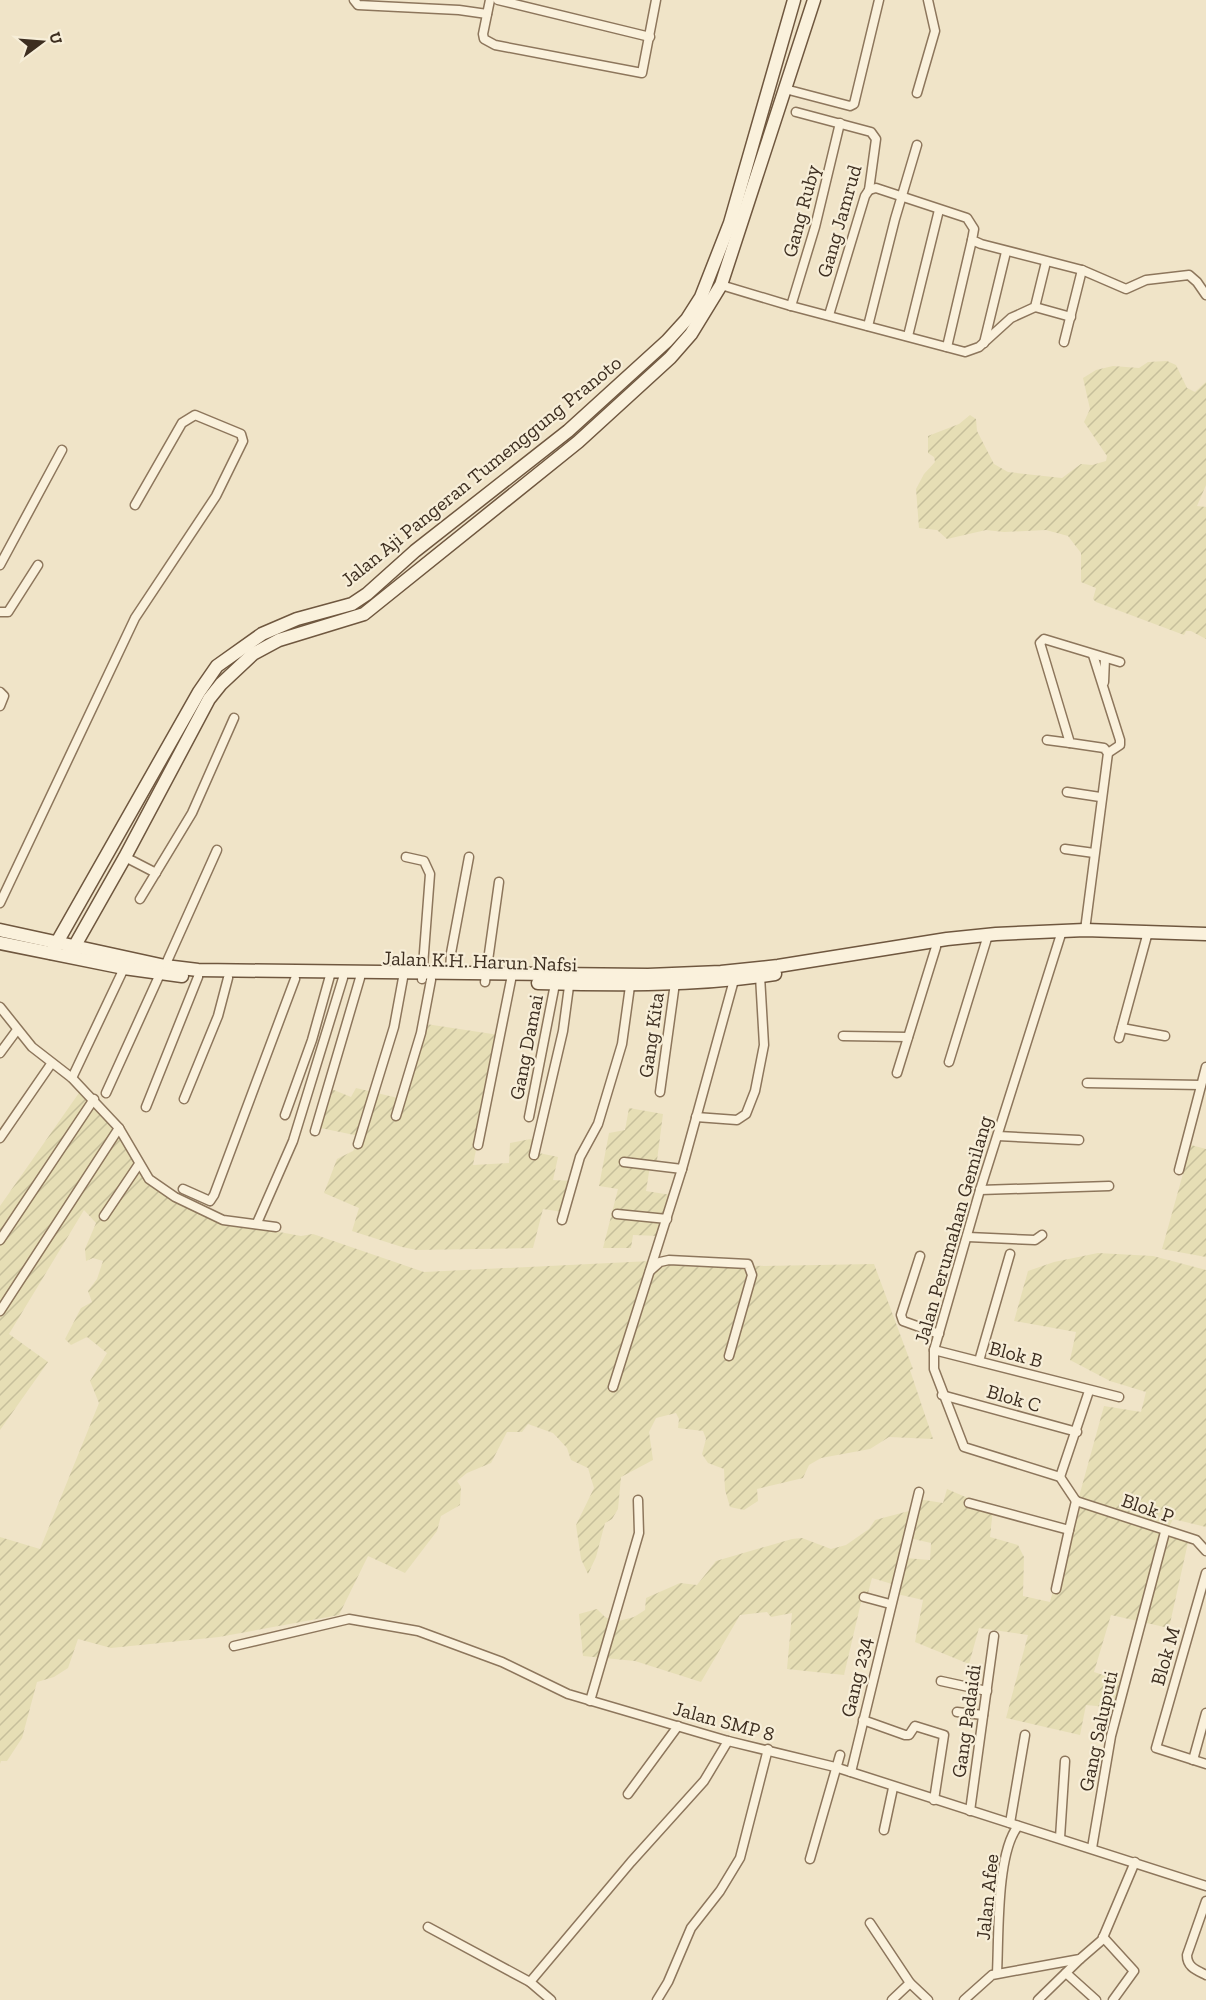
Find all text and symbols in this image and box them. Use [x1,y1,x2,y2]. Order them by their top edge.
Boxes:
north arrow [12,12,72,72]
text: U [45,30,67,47]
street label: Gang Ruby [777,161,825,260]
street label: Gang Jamrud [811,162,867,280]
street label: Jalan Aji Pangeran Tumenggung Pranoto [336,350,626,592]
street label: Jalan K.H. Harun Nafsi [382,946,578,976]
street label: Gang Kita [633,990,669,1079]
street label: Gang Damai [504,992,548,1102]
street label: Jalan Perumahan Gemilang [909,1113,997,1347]
street label: Blok B [987,1335,1045,1373]
street label: Blok C [984,1379,1044,1417]
street label: Blok P [1119,1488,1177,1528]
street label: Blok M [1145,1624,1185,1688]
street label: Gang 234 [835,1634,877,1719]
street label: Gang Padaidi [946,1662,986,1779]
street label: Gang Saluputi [1074,1668,1123,1793]
street label: Jalan SMP 8 [671,1696,777,1746]
street label: Jalan Afee [971,1853,1003,1941]

